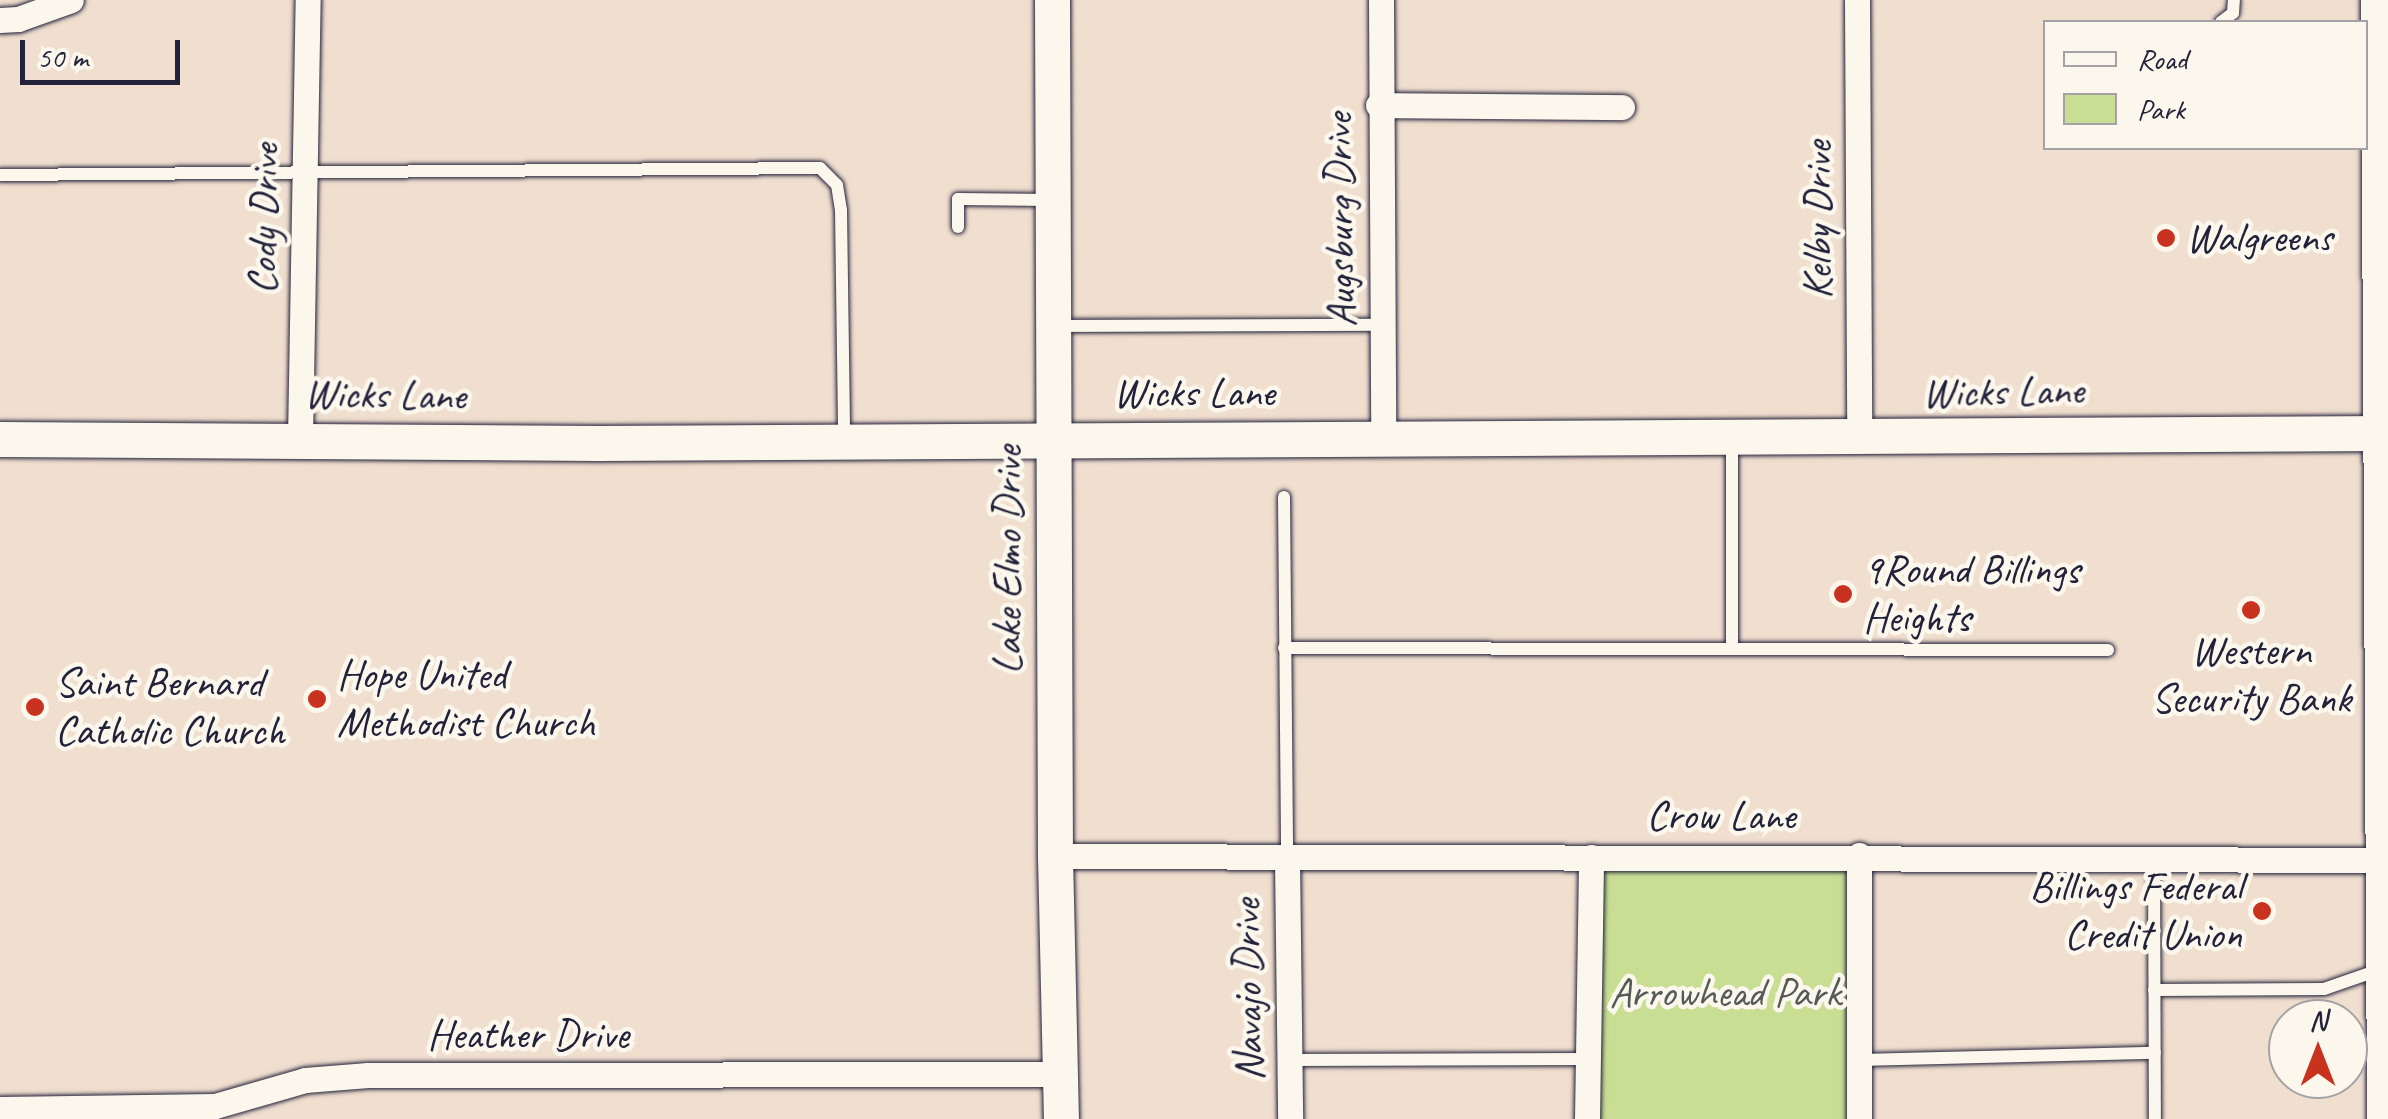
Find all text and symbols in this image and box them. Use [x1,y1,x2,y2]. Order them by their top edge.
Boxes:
scale bar [25,20,185,82]
legend [2043,20,2368,150]
text: 50 m [37,38,88,76]
text: Road [2137,40,2187,78]
text: Park [2137,90,2185,128]
street label: Augsburg Drive [1313,112,1367,328]
street label: Kelby Drive [1793,141,1843,299]
street label: Cody Drive [237,143,291,295]
place label: Walgreens [2186,213,2332,263]
marker: Walgreens [2155,227,2177,249]
street label: Wicks Lane [1921,365,2085,419]
street label: Wicks Lane [303,368,467,422]
street label: Wicks Lane [1113,368,1275,418]
street label: Lake Elmo Drive [983,445,1033,675]
place label: 9Round Billings Heights [1863,545,2080,644]
marker: 9Round Billings Heights [1832,583,1854,605]
marker: Western Security Bank [2240,599,2262,621]
place label: Western Security Bank [2151,626,2351,724]
place label: Hope United Methodist Church [337,650,597,748]
place label: Saint Bernard Catholic Church [55,658,286,756]
marker: Hope United Methodist Church [306,688,328,710]
marker: Saint Bernard Catholic Church [24,696,46,718]
street label: Crow Lane [1646,791,1796,841]
place label: Billings Federal Credit Union [2030,862,2242,960]
street label: Navajo Drive [1221,898,1275,1082]
marker: Billings Federal Credit Union [2251,900,2273,922]
park label: Arrowhead Park [1609,968,1841,1018]
north arrow [2268,999,2368,1099]
text: N [2309,1003,2327,1038]
street label: Heather Drive [427,1010,629,1060]

